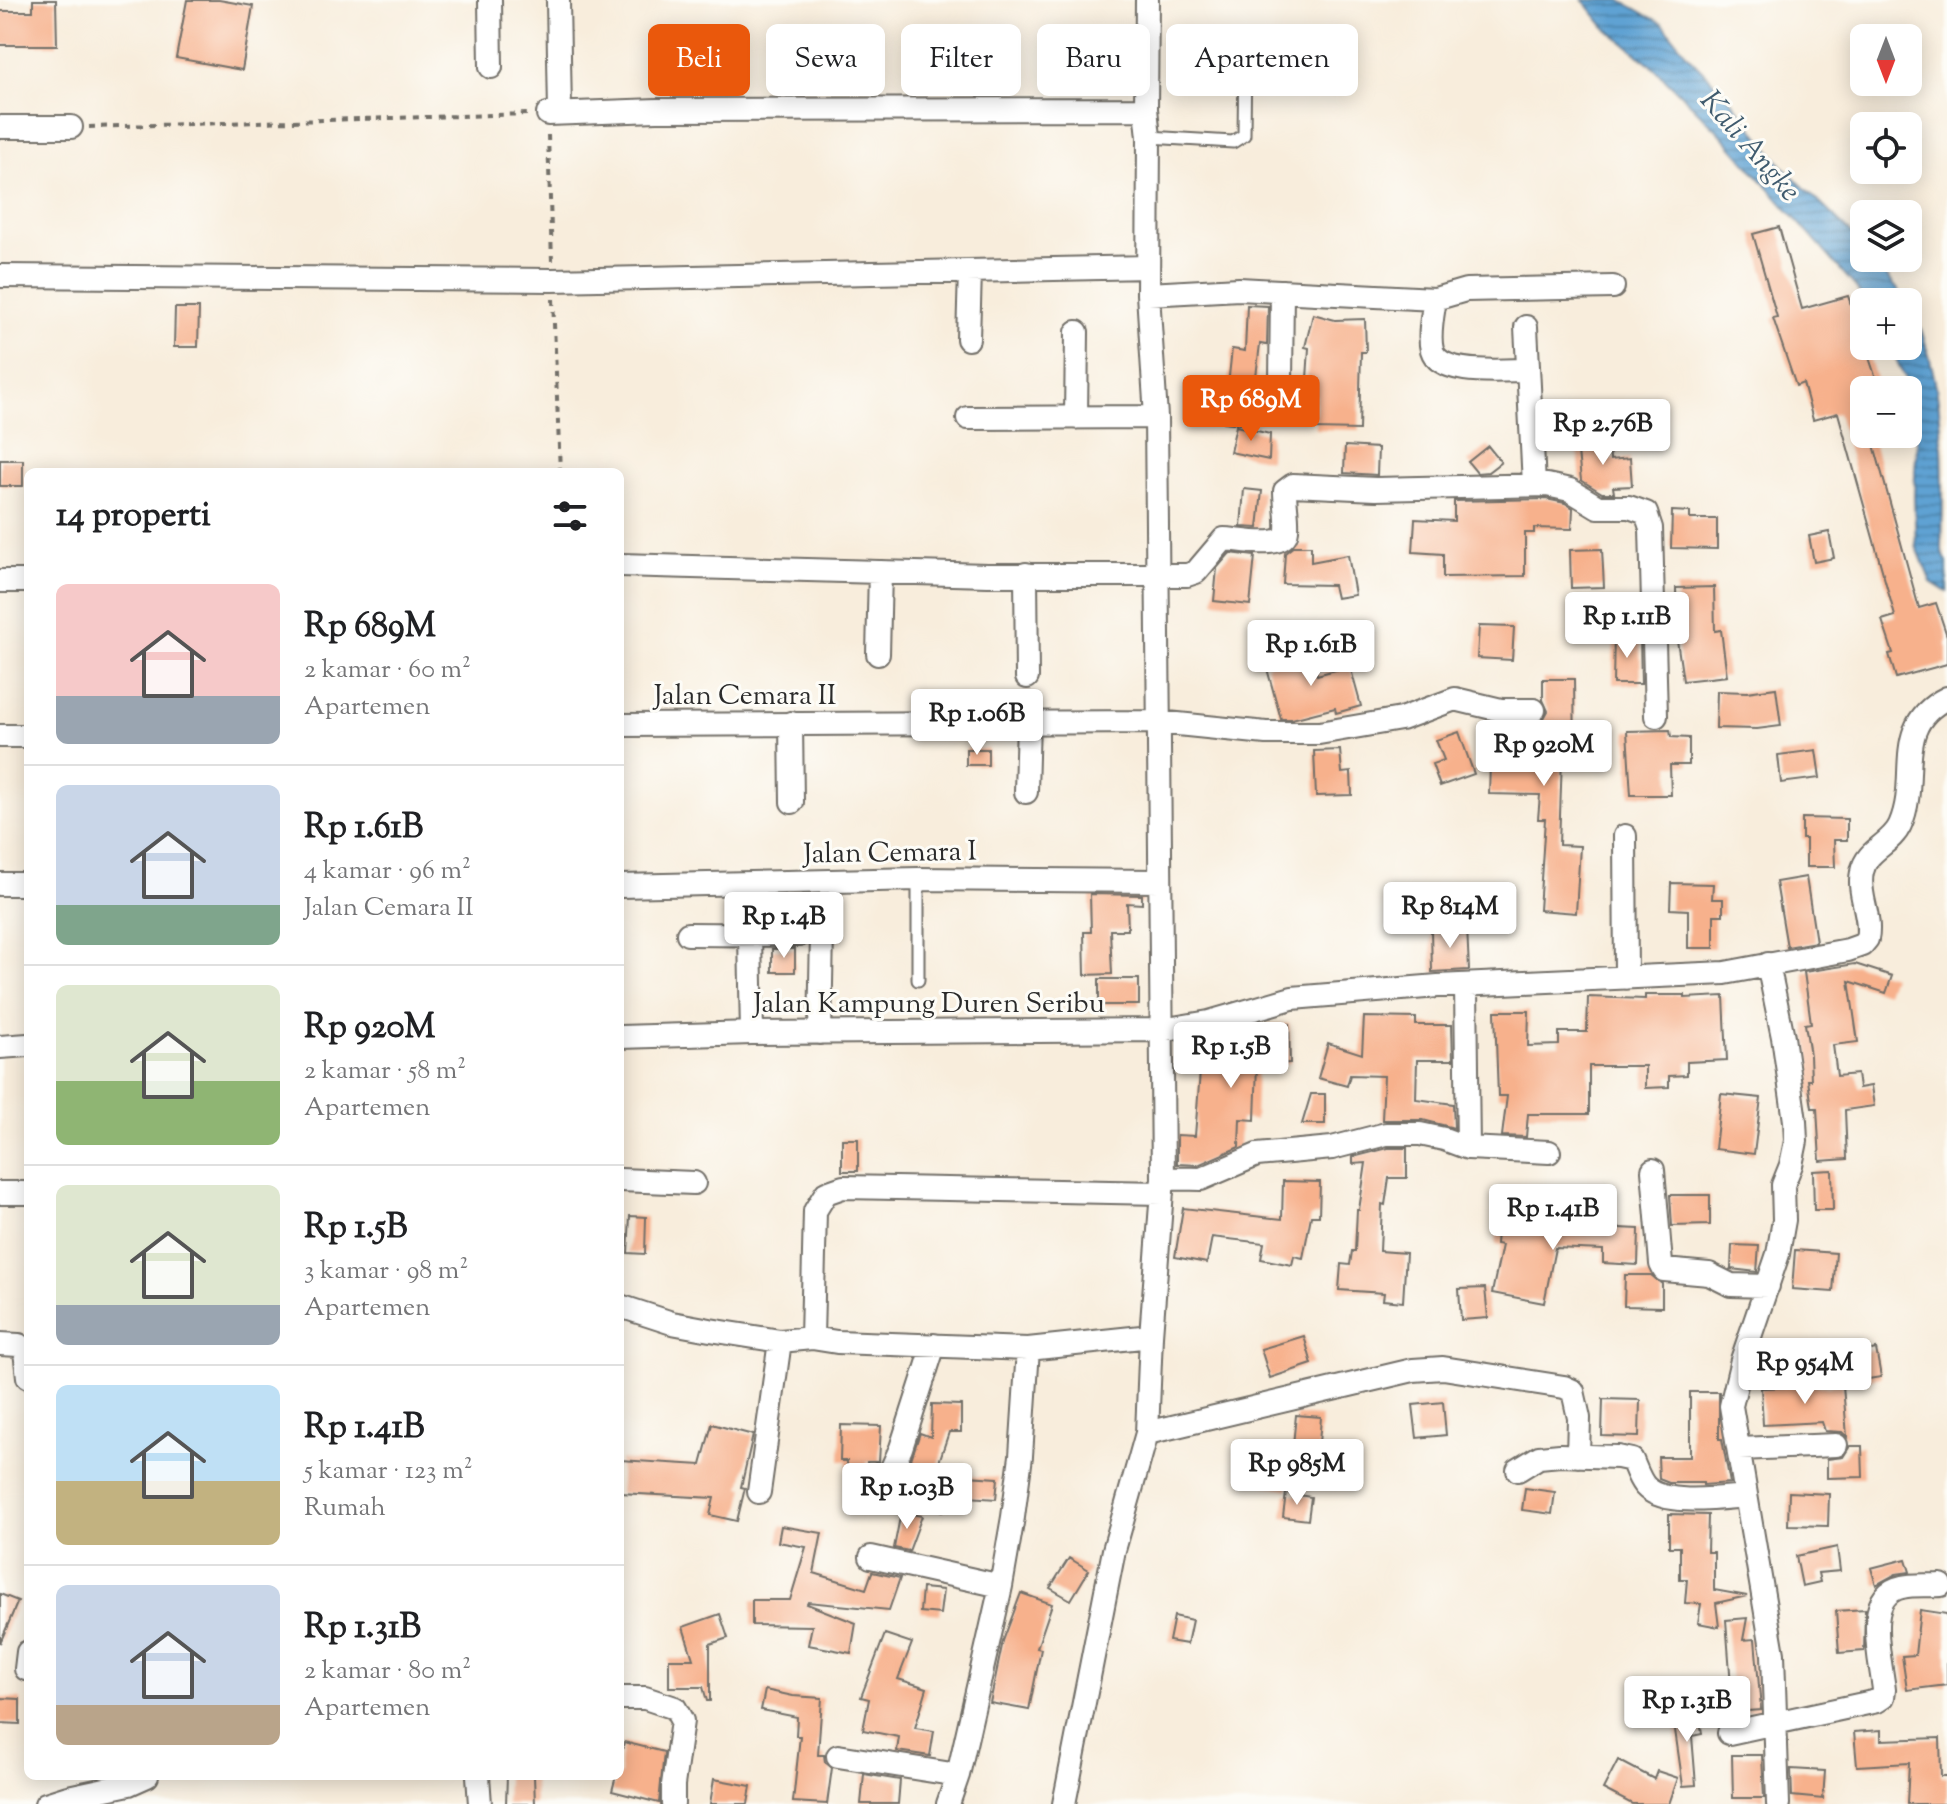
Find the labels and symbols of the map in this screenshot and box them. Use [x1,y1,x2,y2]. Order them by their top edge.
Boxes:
north arrow [1850,24,1922,96]
water label: Kali Angke [1689,82,1810,212]
pin: Rp 689M [1177,375,1325,443]
pin: Rp 2.76B [1520,399,1686,467]
pin: Rp 1.11B [1544,592,1710,660]
pin: Rp 1.61B [1228,620,1394,688]
street label: Jalan Cemara II [652,677,836,717]
pin: Rp 1.06B [894,689,1060,757]
pin: Rp 920M [1470,720,1618,788]
street label: Jalan Cemara I [801,832,977,876]
pin: Rp 814M [1376,882,1524,950]
pin: Rp 1.4B [710,892,858,960]
street label: Jalan Kampung Duren Seribu [751,985,1105,1025]
pin: Rp 1.5B [1157,1022,1305,1090]
pin: Rp 1.41B [1470,1184,1636,1252]
pin: Rp 954M [1731,1338,1879,1406]
pin: Rp 985M [1223,1439,1371,1507]
pin: Rp 1.03B [824,1463,990,1531]
pin: Rp 1.31B [1604,1676,1770,1744]

